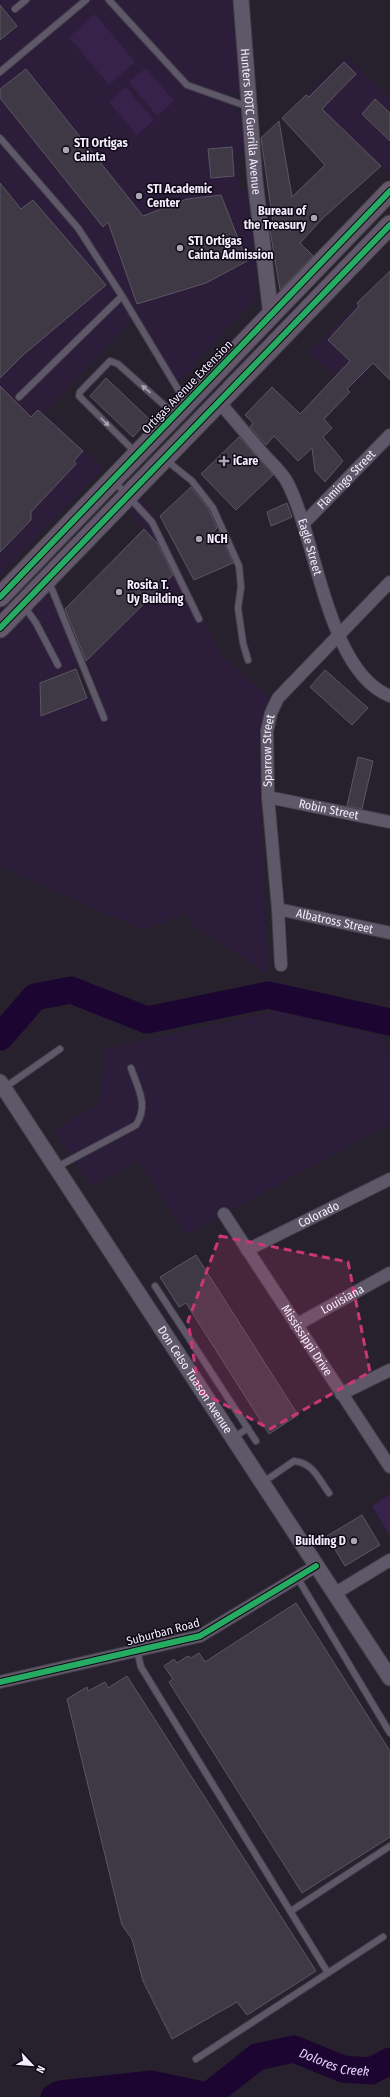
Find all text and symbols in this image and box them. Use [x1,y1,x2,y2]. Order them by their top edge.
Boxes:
street label: Hunters ROTC Guerilla Avenue [238,48,264,196]
place label: STI Ortigas Cainta [74,136,128,164]
marker: STI Ortigas Cainta [61,145,71,155]
place label: STI Academic Center [147,182,213,210]
marker: STI Academic Center [134,191,144,201]
place label: Bureau of the Treasury [244,204,307,232]
marker: Bureau of the Treasury [309,213,319,223]
place label: STI Ortigas Cainta Admission [188,234,274,262]
marker: STI Ortigas Cainta Admission [175,243,185,253]
street label: Ortigas Avenue Extension [139,337,235,437]
one-way arrow [141,384,151,394]
one-way arrow [100,417,110,427]
street label: Flamingo Street [314,447,378,512]
place label: iCare [233,454,258,468]
marker: iCare [218,455,230,467]
street label: Eagle Street [295,517,325,577]
place label: NCH [207,532,228,546]
marker: NCH [194,534,204,544]
place label: Rosita T. Uy Building [127,578,183,606]
marker: Rosita T. Uy Building [114,587,124,597]
street label: Sparrow Street [260,713,278,787]
street label: Robin Street [298,796,360,822]
street label: Albatross Street [295,906,375,936]
street label: Colorado [296,1198,341,1230]
street label: Louisiana [318,1282,366,1317]
street label: Mississippi Drive [278,1302,335,1378]
street label: Don Celso Tuason Avenue [155,1324,235,1436]
place label: Building D [295,1534,346,1548]
marker: Building D [349,1536,359,1546]
street label: Suburban Road [125,1615,201,1649]
north arrow [12,2045,52,2085]
water label: Dolores Creek [297,2045,370,2079]
text: N [33,2063,48,2075]

